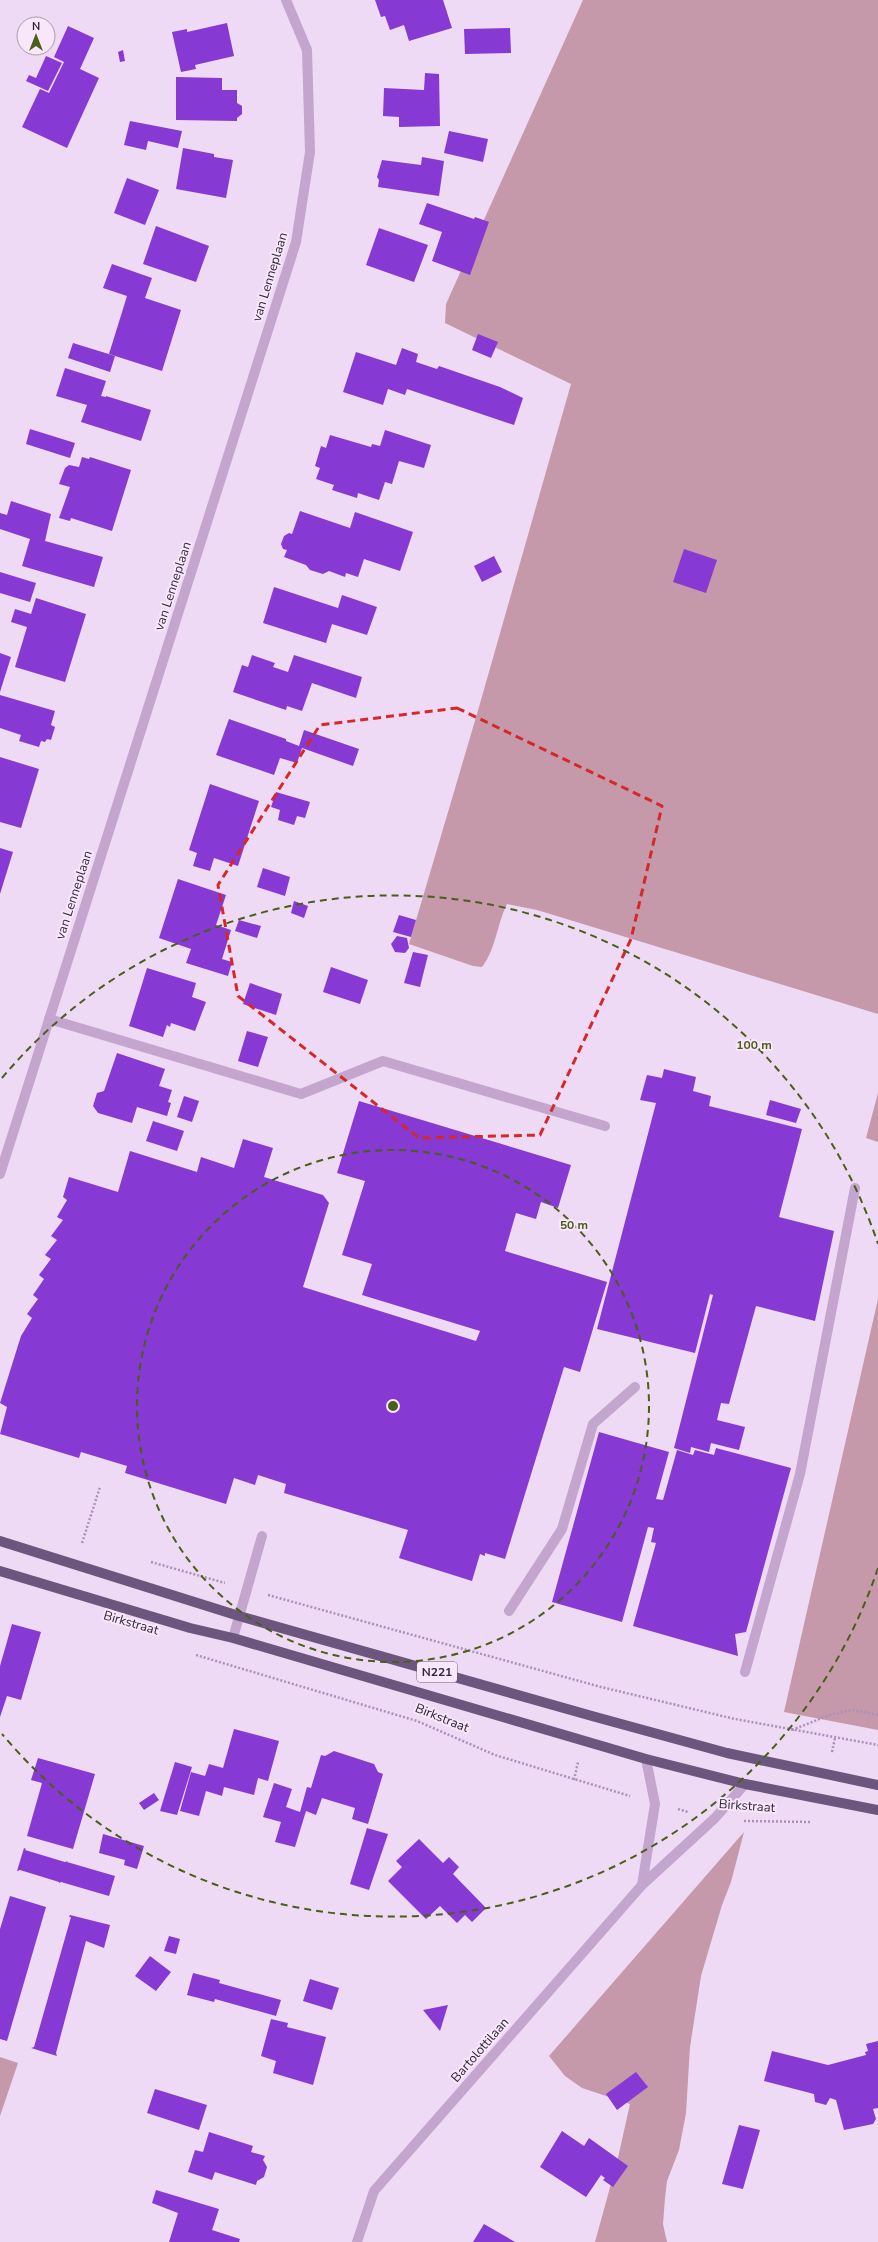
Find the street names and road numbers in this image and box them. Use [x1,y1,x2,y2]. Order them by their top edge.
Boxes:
street label: van Lenneplaan [248,230,292,324]
street label: van Lenneplaan [150,539,196,633]
street label: van Lenneplaan [51,848,97,942]
street label: Birkstraat [101,1607,161,1640]
road number: N221 [417,1662,457,1682]
street label: Birkstraat [412,1699,472,1737]
street label: Birkstraat [718,1795,776,1817]
street label: Bartolottilaan [447,2014,513,2086]

